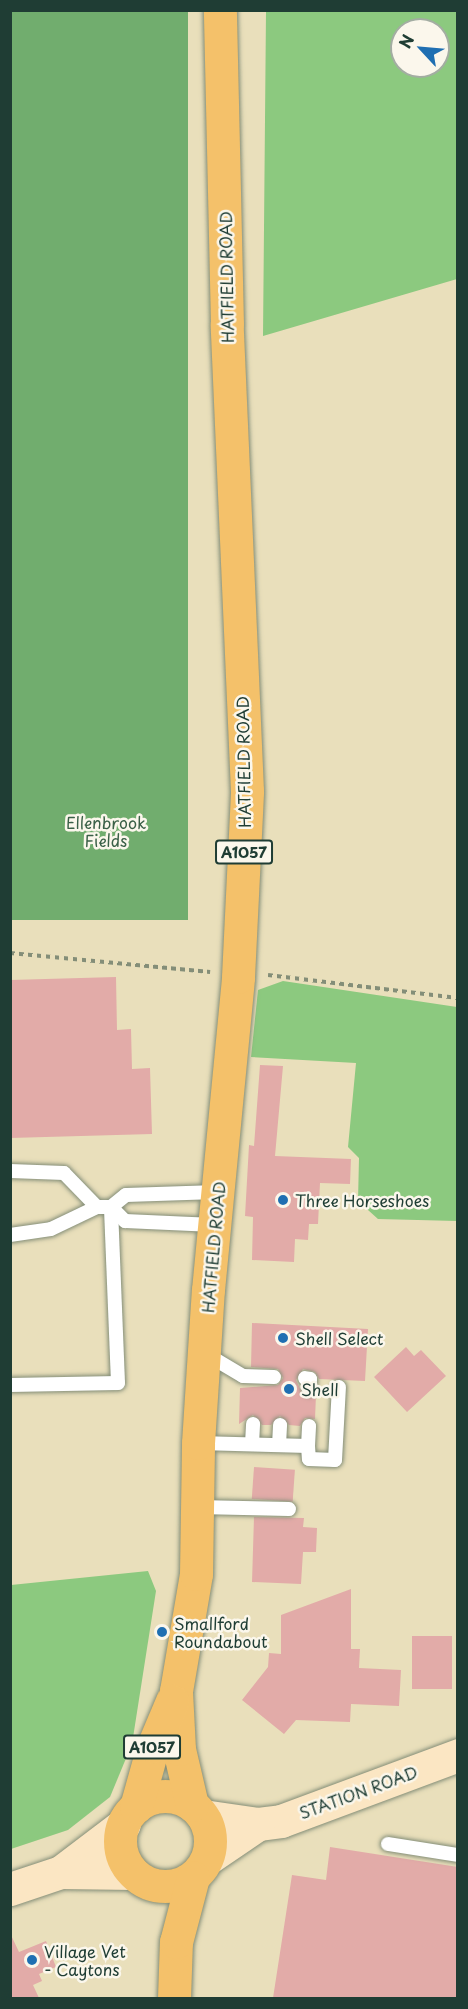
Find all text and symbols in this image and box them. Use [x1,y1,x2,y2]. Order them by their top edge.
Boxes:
north arrow [390,18,450,78]
text: N [392,30,419,52]
street label: HATFIELD ROAD [215,210,237,344]
street label: HATFIELD ROAD [232,695,254,829]
park label: Ellenbrook Fields [66,812,146,850]
road number: A1057 [214,840,274,864]
street label: HATFIELD ROAD [198,1180,228,1314]
place label: Three Horseshoes [295,1190,431,1210]
marker: Three Horseshoes [276,1193,290,1207]
place label: Shell Select [295,1328,384,1348]
marker: Shell Select [276,1331,290,1345]
place label: Shell [301,1379,339,1399]
marker: Shell [282,1382,296,1396]
place label: Smallford Roundabout [174,1613,268,1651]
marker: Smallford Roundabout [155,1625,169,1639]
road number: A1057 [122,1735,182,1759]
street label: STATION ROAD [296,1761,420,1823]
place label: Village Vet - Caytons [44,1941,125,1979]
marker: Village Vet - Caytons [25,1953,39,1967]

